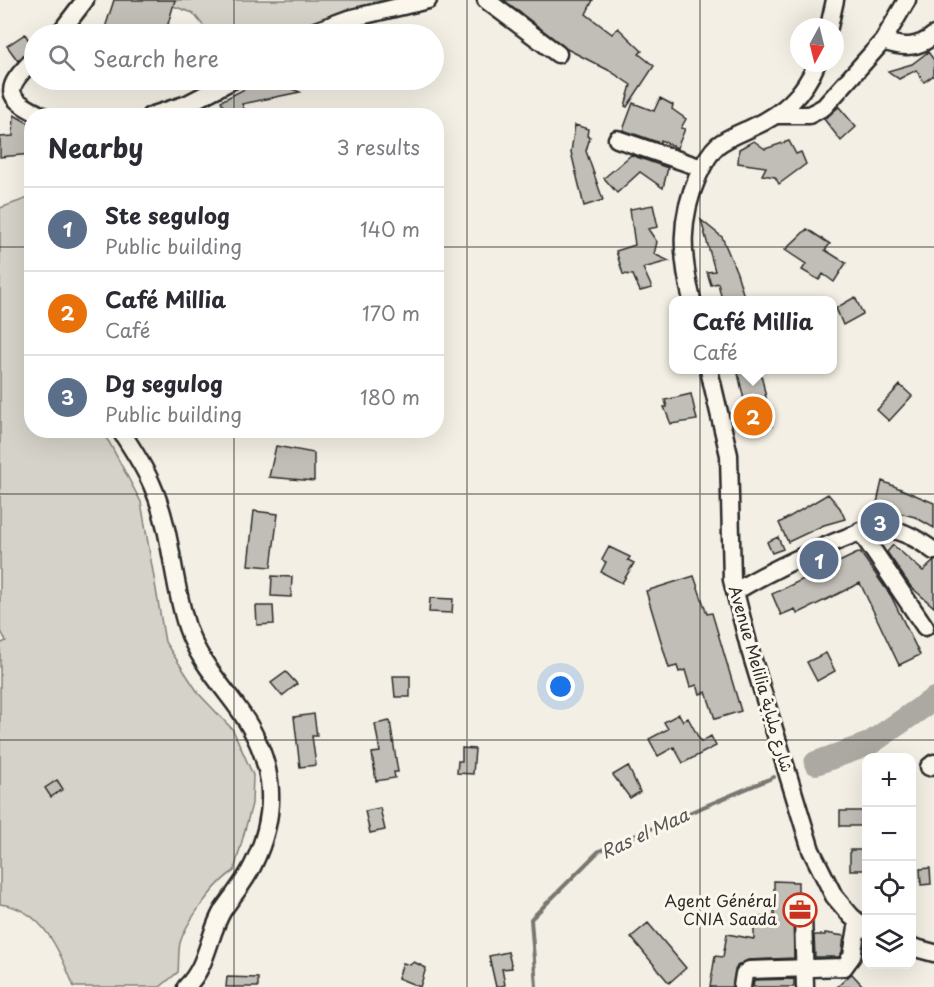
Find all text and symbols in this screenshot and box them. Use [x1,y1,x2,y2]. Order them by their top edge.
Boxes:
north arrow [790,18,844,72]
search box [24,24,444,90]
icon: search [45,41,78,74]
text: Search here [93,41,219,74]
text: Nearby [48,128,143,167]
text: 3 results [337,132,420,162]
text: Ste segulog [105,198,230,231]
text: 1 [63,214,72,244]
text: 140 m [360,214,420,244]
text: Public building [105,231,242,261]
text: Café Millia [105,282,226,315]
popup [669,296,837,374]
text: 2 [60,298,75,328]
text: 170 m [362,298,420,328]
text: Café Millia [692,304,814,337]
text: Café [105,315,150,345]
text: Café [692,337,738,367]
text: Dg segulog [105,366,223,399]
text: 3 [61,382,74,412]
text: 180 m [360,382,420,412]
pin: 2 [734,394,772,438]
text: Public building [105,399,242,429]
pin: 3 [860,500,900,544]
pin: 1 [800,538,838,582]
street label: Avenue Melilia شارع ملياية [723,583,800,775]
your location [546,672,575,701]
map controls [862,753,916,969]
button: + [862,753,916,807]
water label: Ras el Maa [596,800,694,865]
button: − [862,807,916,861]
button: locate [862,861,916,915]
place label: Agent Général CNIA Saada [664,888,777,930]
office icon: Agent Général CNIA Saada [782,892,818,928]
button: layers [862,915,916,969]

